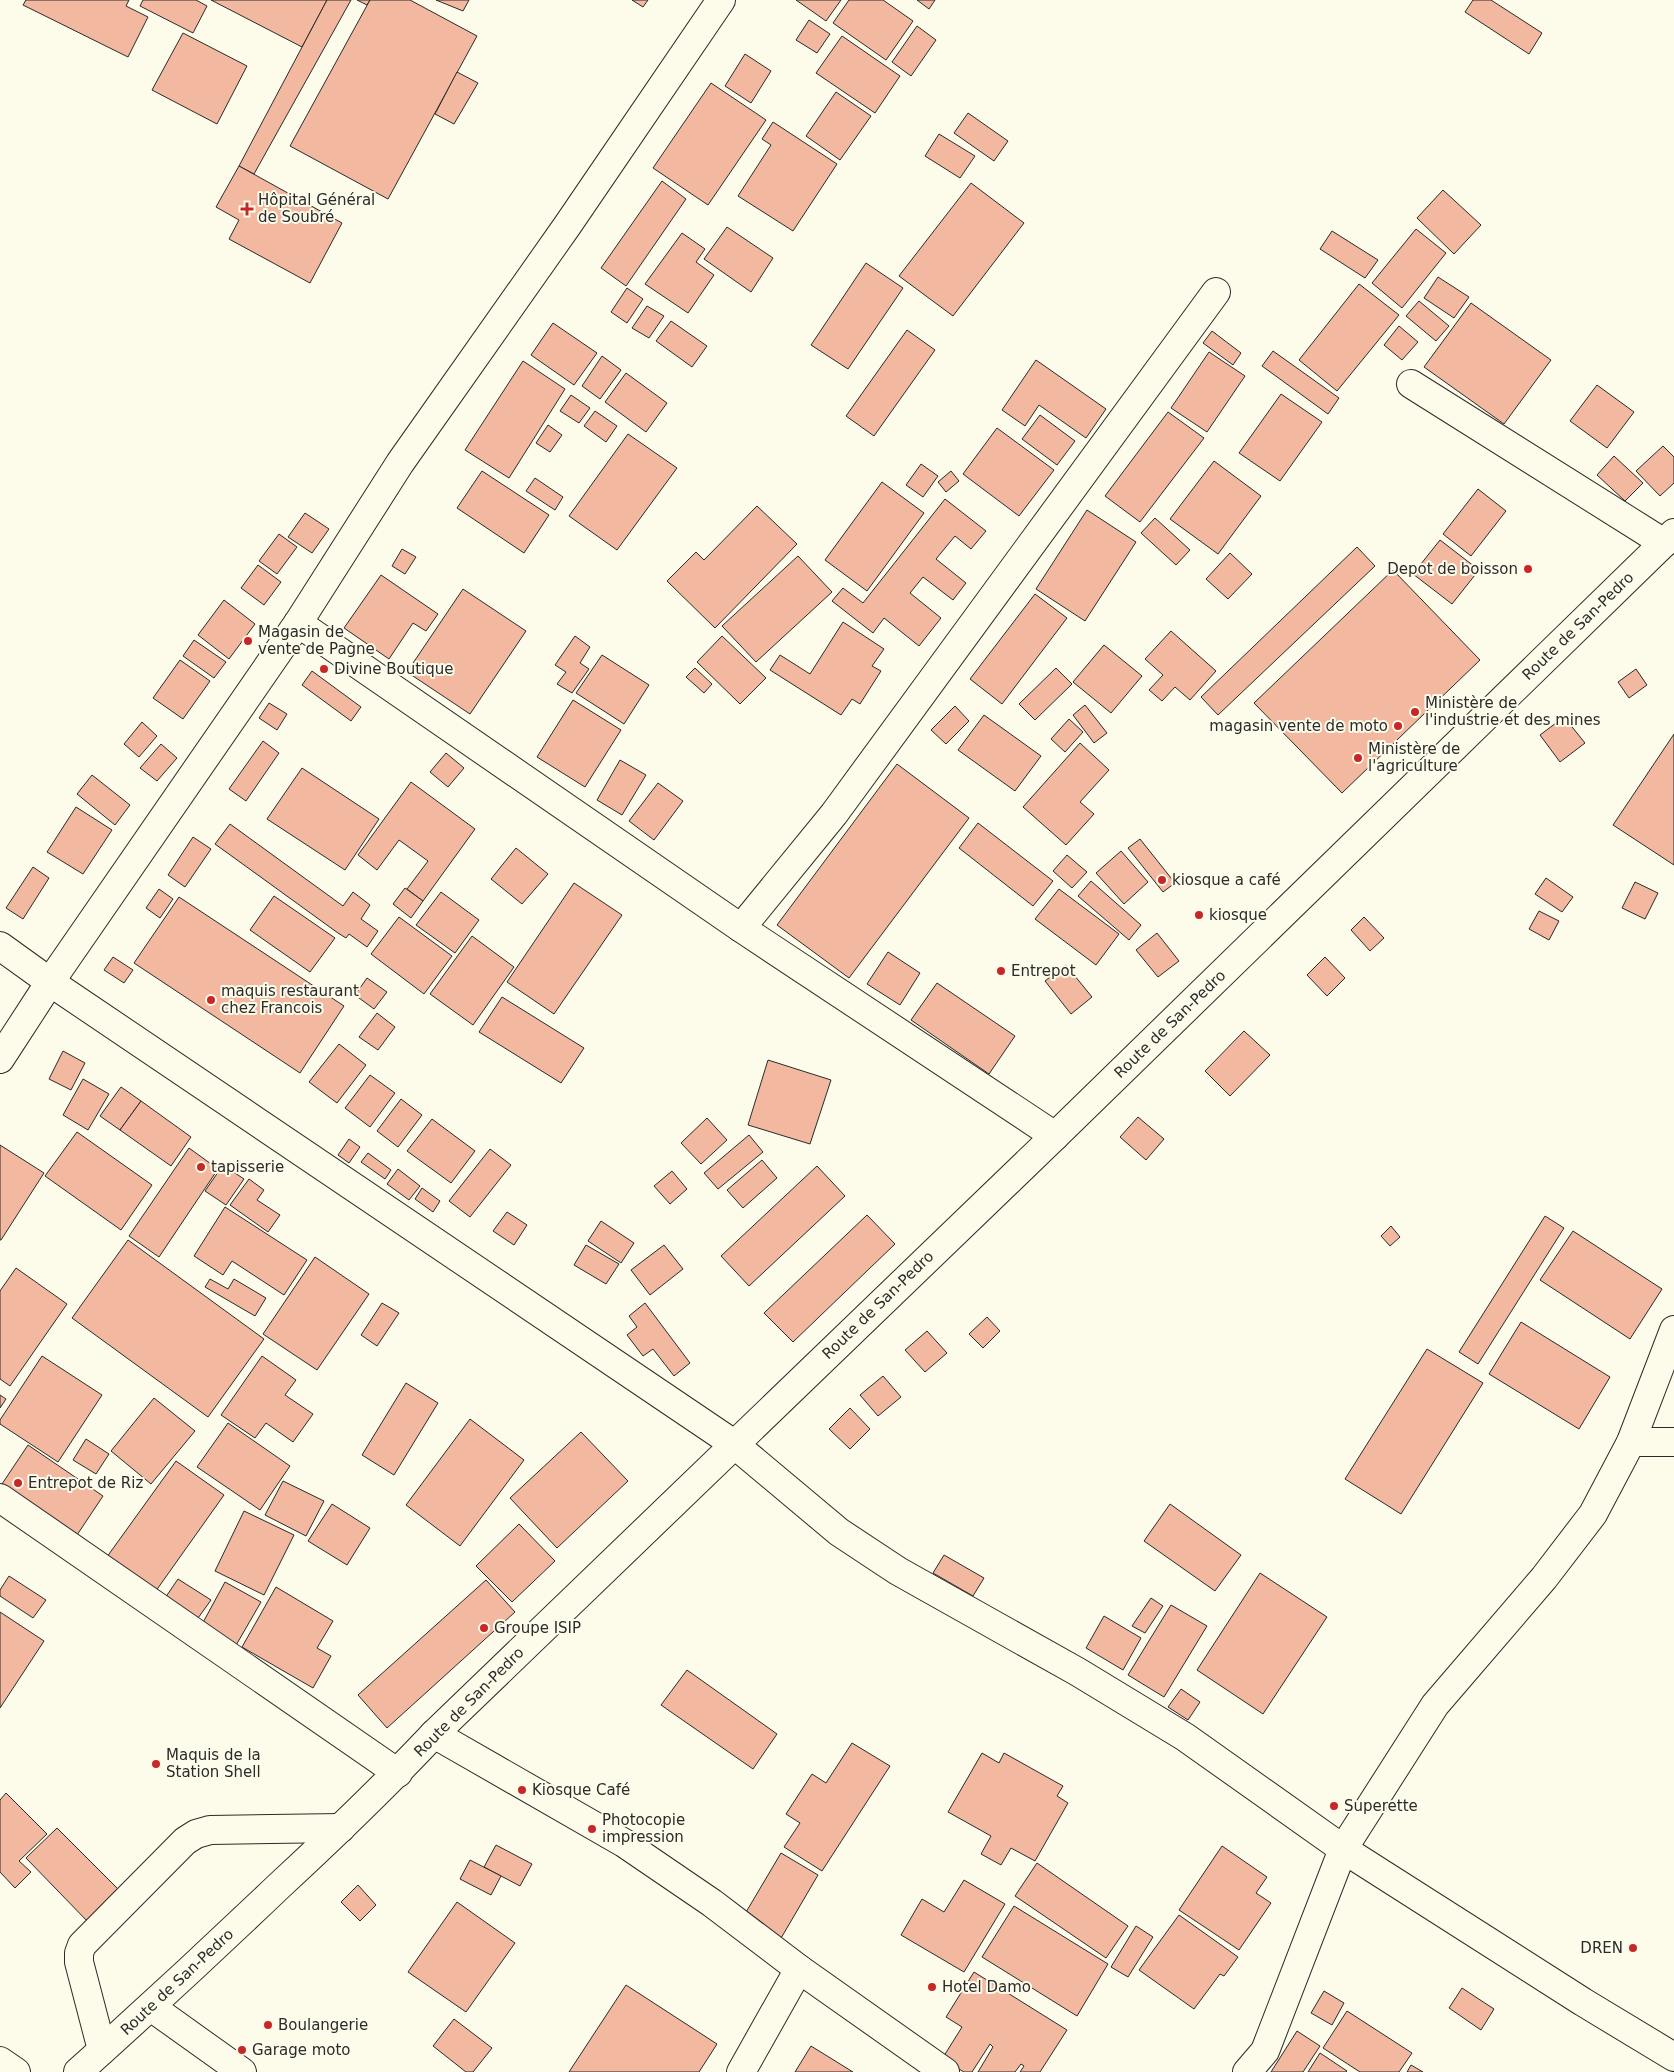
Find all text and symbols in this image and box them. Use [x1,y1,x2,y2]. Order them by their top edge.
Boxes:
place label: Hôpital Général de Soubré [258,191,375,226]
marker: Hôpital Général de Soubré [240,202,254,216]
place label: Depot de boisson [1387,560,1518,578]
marker: Depot de boisson [1522,563,1534,575]
street label: Route de San-Pedro [1519,568,1637,684]
place label: Magasin de vente de Pagne [258,623,375,658]
marker: Magasin de vente de Pagne [242,635,254,647]
place label: Divine Boutique [334,660,454,678]
marker: Divine Boutique [318,663,330,675]
place label: Ministère de l'industrie et des mines [1425,694,1601,729]
marker: Ministère de l'industrie et des mines [1409,706,1421,718]
place label: magasin vente de moto [1209,717,1388,735]
marker: magasin vente de moto [1392,720,1404,732]
place label: Ministère de l'agriculture [1368,740,1460,775]
marker: Ministère de l'agriculture [1352,752,1364,764]
place label: kiosque a café [1172,871,1281,889]
marker: kiosque a café [1156,874,1168,886]
place label: kiosque [1209,906,1267,924]
marker: kiosque [1193,909,1205,921]
place label: Entrepot [1011,962,1076,980]
marker: Entrepot [995,965,1007,977]
street label: Route de San-Pedro [1111,966,1229,1082]
place label: maquis restaurant chez Francois [221,982,359,1017]
marker: maquis restaurant chez Francois [205,994,217,1006]
place label: tapisserie [211,1158,284,1176]
marker: tapisserie [195,1161,207,1173]
street label: Route de San-Pedro [819,1247,937,1363]
place label: Entrepot de Riz [28,1474,143,1492]
marker: Entrepot de Riz [12,1477,24,1489]
place label: Groupe ISIP [494,1619,581,1637]
marker: Groupe ISIP [478,1622,490,1634]
street label: Route de San-Pedro [410,1643,528,1761]
place label: Maquis de la Station Shell [166,1746,261,1781]
marker: Maquis de la Station Shell [150,1758,162,1770]
place label: Kiosque Café [532,1781,630,1799]
marker: Kiosque Café [516,1784,528,1796]
place label: Superette [1344,1797,1418,1815]
marker: Superette [1328,1800,1340,1812]
place label: Photocopie impression [602,1811,685,1846]
marker: Photocopie impression [586,1823,598,1835]
street label: Route de San-Pedro [117,1925,237,2039]
place label: DREN [1580,1939,1623,1957]
marker: DREN [1627,1942,1639,1954]
place label: Hotel Damo [942,1978,1031,1996]
marker: Hotel Damo [926,1981,938,1993]
place label: Boulangerie [278,2016,368,2034]
marker: Boulangerie [262,2019,274,2031]
place label: Garage moto [252,2041,351,2059]
marker: Garage moto [236,2044,248,2056]

